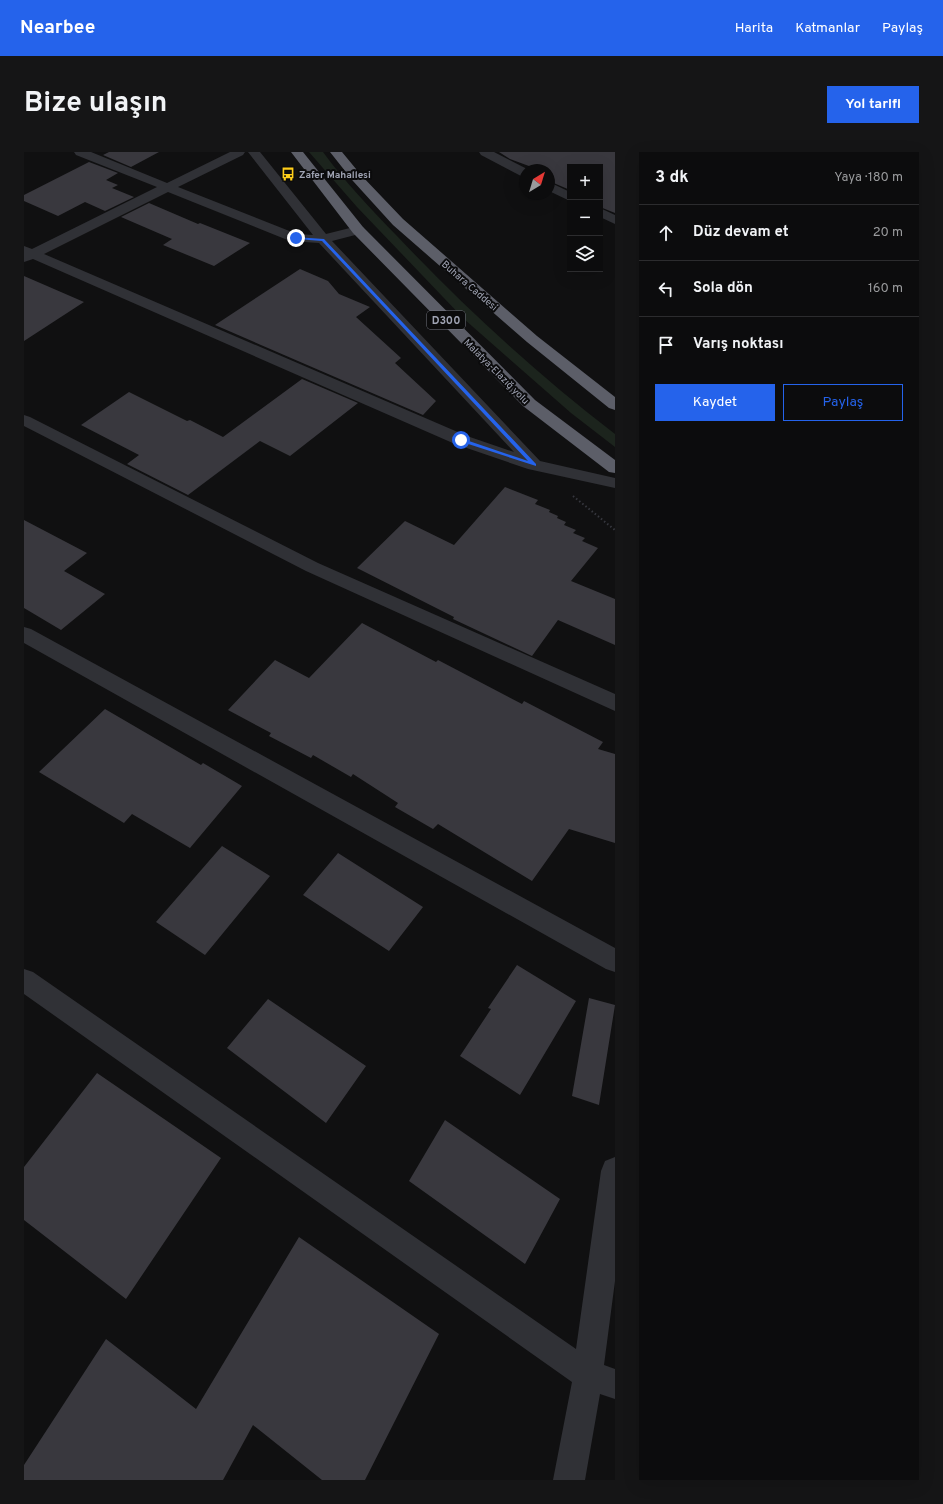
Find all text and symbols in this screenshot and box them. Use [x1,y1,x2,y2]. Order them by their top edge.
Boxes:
text: Nearbee [20,16,95,40]
text: Harita [735,20,773,37]
text: Katmanlar [795,20,860,37]
text: Paylaş [882,20,923,37]
text: Bize ulaşın [24,86,167,122]
button: Yol tarifi [827,86,919,123]
north arrow [519,164,555,200]
map controls [567,164,603,272]
button: + [567,164,603,200]
bus stop icon: Zafer Mahallesi [280,166,296,182]
text: 3 dk [655,167,689,189]
place label: Zafer Mahallesi [299,169,371,182]
text: Yaya · 180 m [834,170,903,186]
button: − [567,200,603,236]
icon: ahead [655,222,677,244]
text: Düz devam et [693,223,789,242]
text: 20 m [873,225,903,241]
route end [287,229,305,247]
button: layers [567,236,603,272]
street label: Buhara Caddesi [438,258,500,314]
icon: left [655,278,677,300]
text: Sola dön [693,279,753,298]
text: 160 m [868,281,903,297]
road number: D300 [427,311,465,329]
icon: arrive [655,334,677,356]
text: Varış noktası [693,335,784,354]
street label: Malatya-Elazığ yolu [461,337,531,407]
button: Kaydet [655,384,775,421]
button: Paylaş [783,384,903,421]
route start [452,431,470,449]

